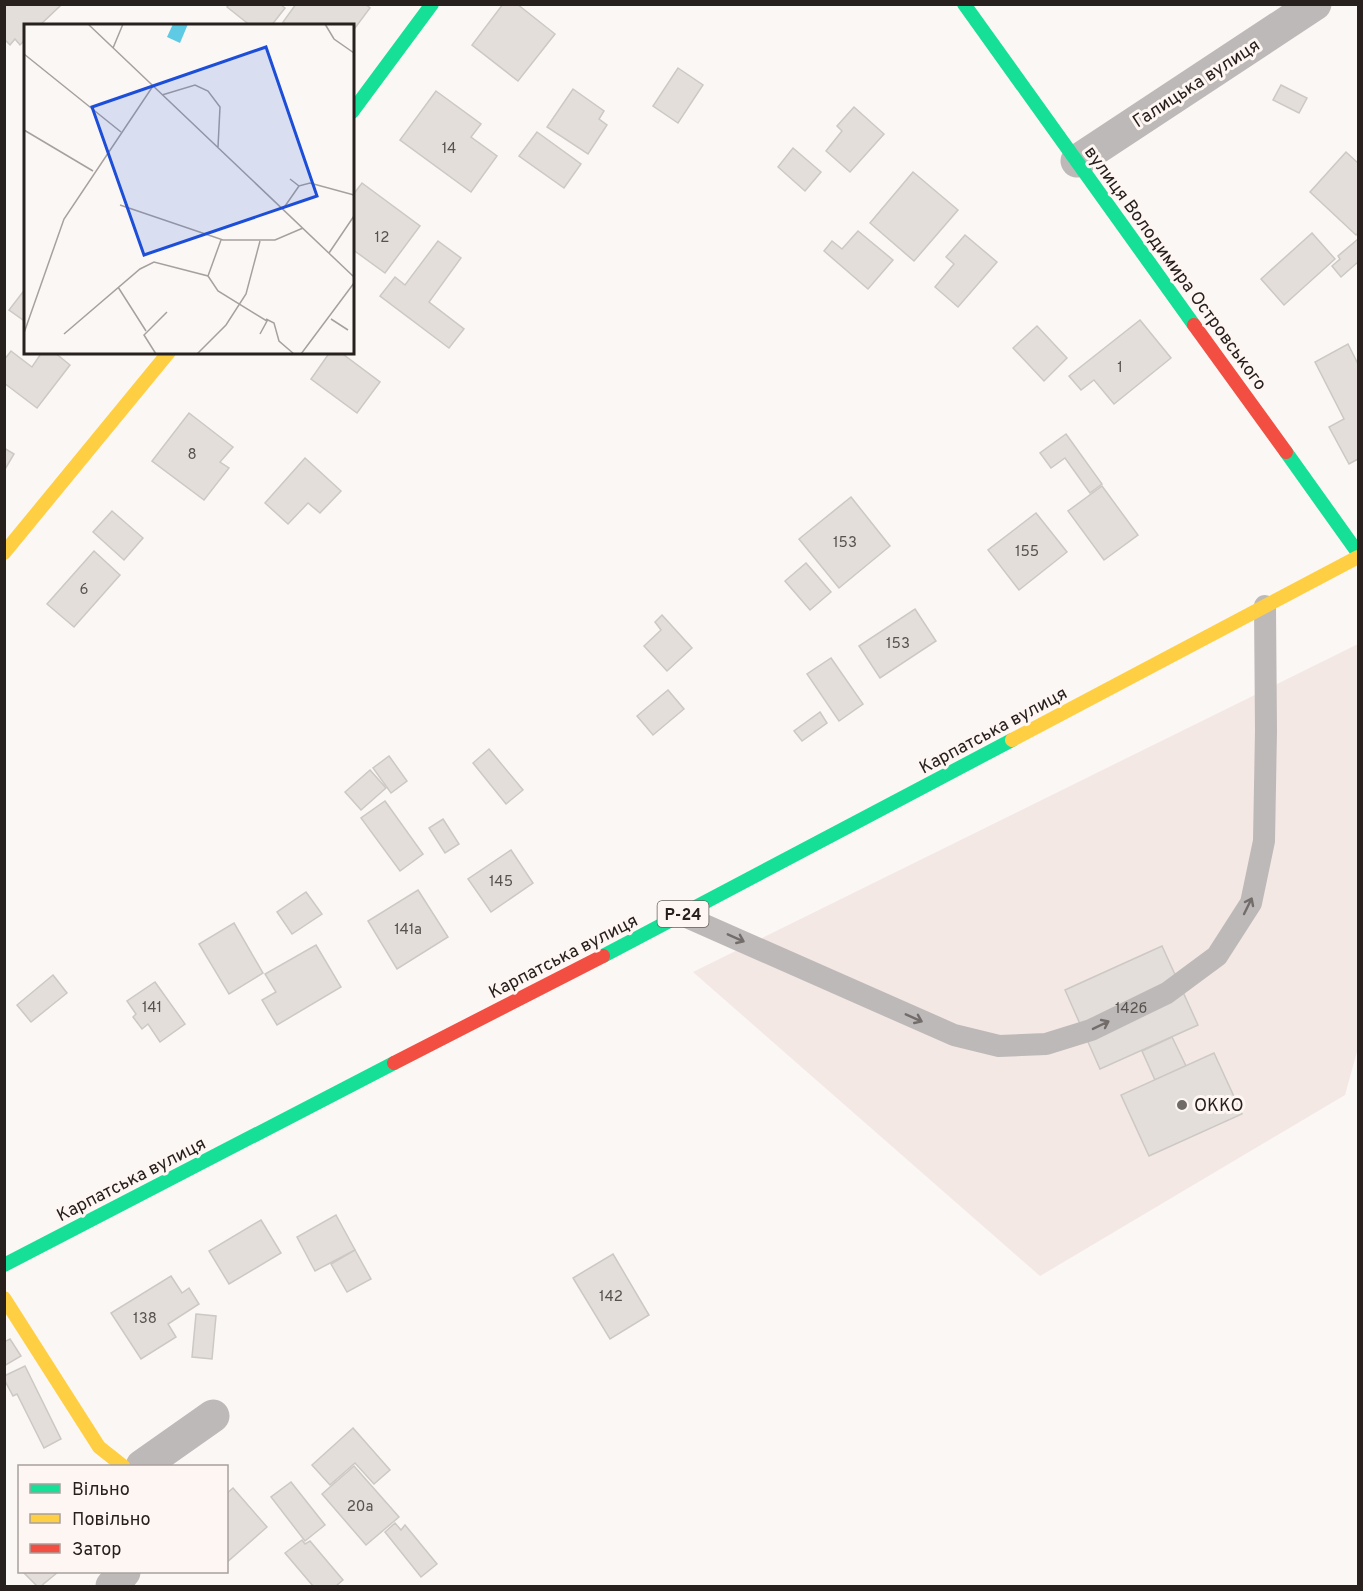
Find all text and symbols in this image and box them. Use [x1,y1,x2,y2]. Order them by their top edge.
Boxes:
inset map [24,24,354,354]
street label: Галицька вулиця [1129,35,1265,134]
house number: 14 [442,140,456,159]
street label: вулиця Володимира Островського [1078,142,1271,396]
house number: 12 [375,229,389,248]
house number: 1 [1117,359,1123,378]
house number: 8 [187,446,197,465]
house number: 153 [833,534,857,553]
house number: 155 [1015,543,1039,562]
house number: 6 [80,581,89,600]
house number: 153 [886,635,910,654]
street label: Карпатська вулиця [916,683,1072,780]
house number: 145 [489,873,513,892]
one-way arrow [1243,897,1254,915]
road number: Р-24 [658,901,708,927]
street label: Карпатська вулиця [485,910,642,1005]
house number: 141а [394,921,422,940]
one-way arrow [727,934,745,945]
house number: 141 [142,999,162,1018]
house number: 142б [1115,1000,1147,1019]
one-way arrow [905,1012,923,1024]
one-way arrow [1091,1019,1109,1030]
place label: ОККО [1194,1095,1244,1118]
marker: ОККО [1175,1098,1189,1112]
street label: Карпатська вулиця [53,1133,210,1228]
house number: 142 [599,1288,623,1307]
house number: 138 [133,1310,157,1329]
legend [18,1465,228,1573]
text: Вільно [72,1479,130,1502]
house number: 20а [347,1498,373,1517]
text: Повільно [72,1509,151,1532]
text: Затор [72,1539,121,1562]

